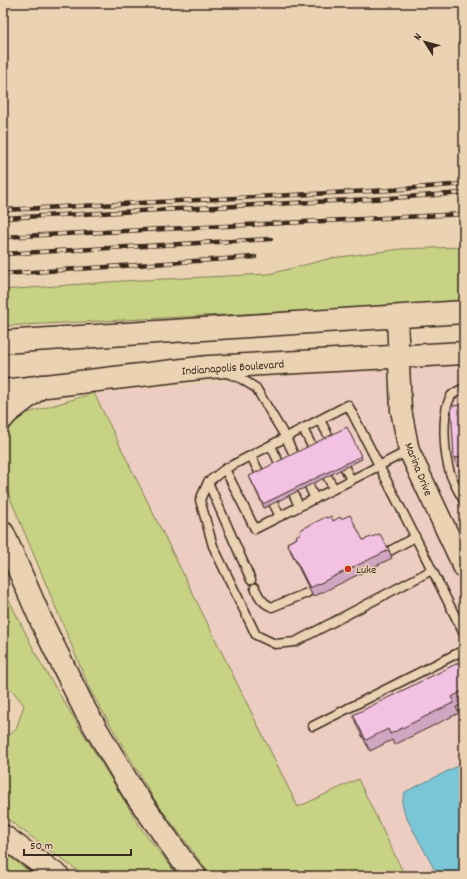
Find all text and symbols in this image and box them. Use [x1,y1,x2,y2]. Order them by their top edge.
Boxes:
north arrow [405,22,445,62]
text: N [410,30,427,44]
street label: Indianapolis Boulevard [181,356,285,381]
street label: Marina Drive [399,440,436,499]
place label: Luke [356,562,376,579]
marker: Luke [343,564,353,574]
scale bar [24,831,131,857]
text: 50 m [30,838,53,855]

